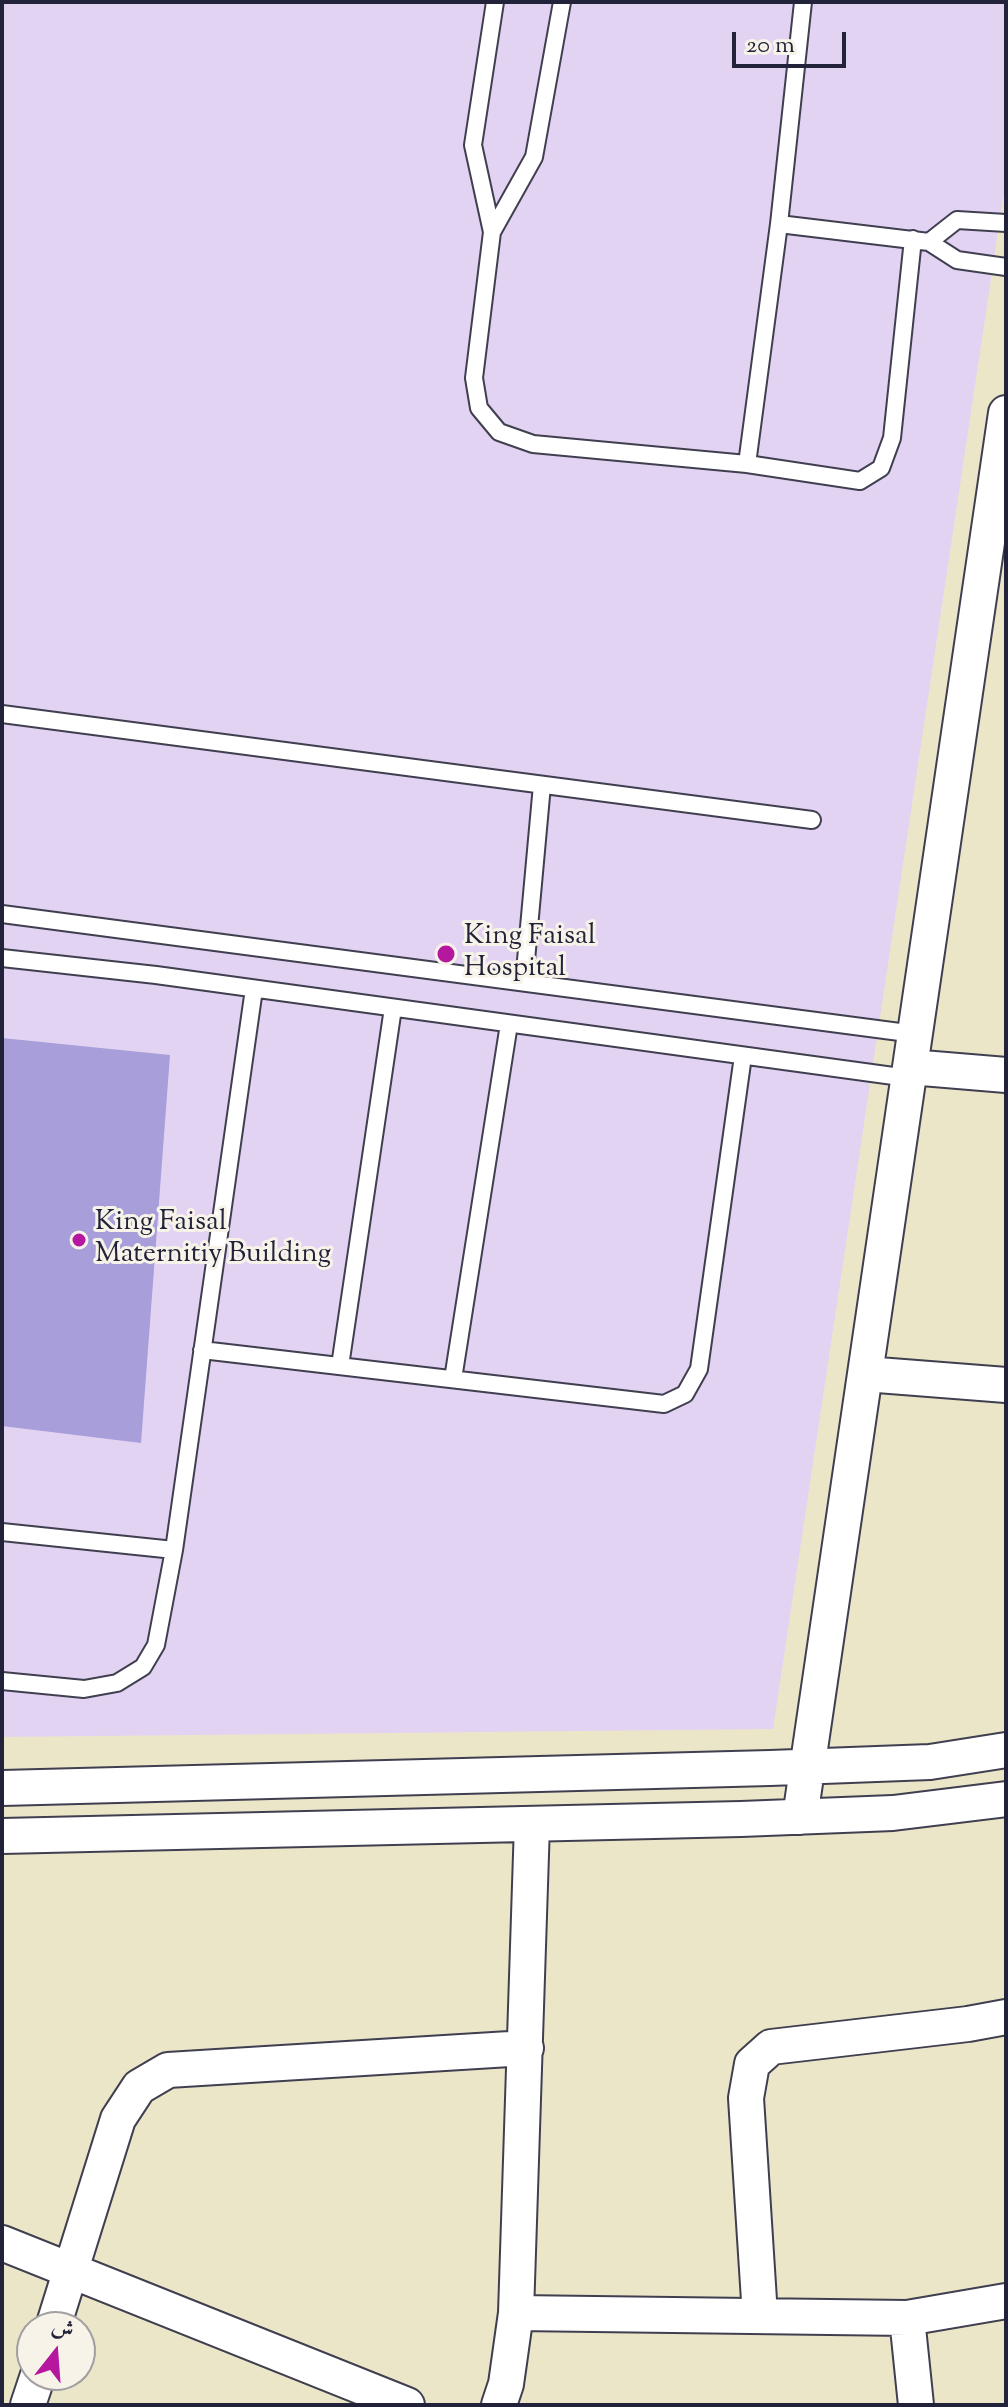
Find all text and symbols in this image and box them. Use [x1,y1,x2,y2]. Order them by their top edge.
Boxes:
scale bar [736,16,850,66]
text: 20 m [746,29,795,63]
place label: King Faisal Hospital [464,921,596,987]
marker: King Faisal Hospital [435,943,457,965]
place label: King Faisal Maternitiy Building [95,1207,331,1273]
marker: King Faisal Maternitiy Building [70,1231,88,1249]
north arrow [16,2311,96,2391]
text: ش [47,2311,78,2348]

